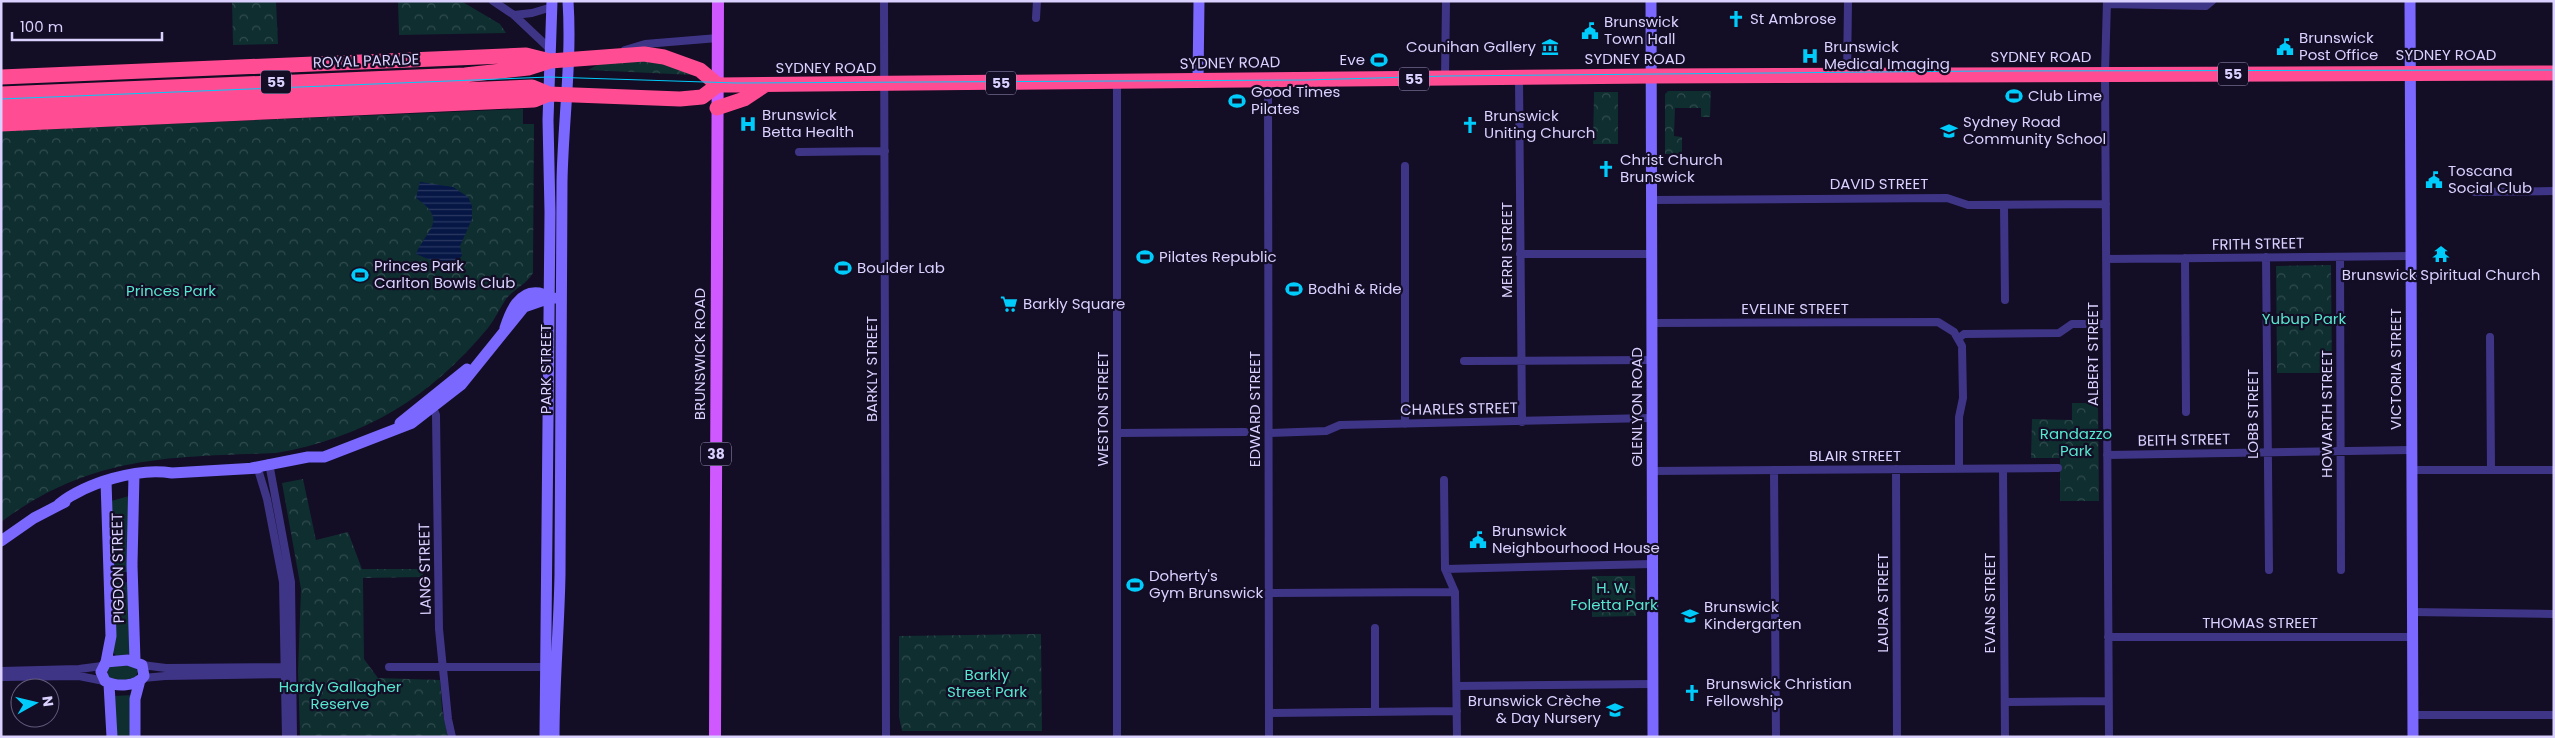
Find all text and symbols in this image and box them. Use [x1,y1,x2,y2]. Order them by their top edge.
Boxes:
place label: St Ambrose [1750,8,1836,29]
church icon: St Ambrose [1726,9,1746,29]
scale bar [12,10,162,42]
place label: Brunswick Town Hall [1604,11,1679,49]
text: 100 m [20,16,63,37]
public building icon: Brunswick Town Hall [1580,21,1600,41]
place label: Brunswick Post Office [2299,27,2378,65]
place label: Counihan Gallery [1406,36,1537,57]
place label: Brunswick Medical Imaging [1824,36,1950,74]
museum icon: Counihan Gallery [1540,37,1560,57]
public building icon: Brunswick Post Office [2275,37,2295,57]
street label: SYDNEY ROAD [2396,44,2496,65]
hospital icon: Brunswick Medical Imaging [1800,46,1820,66]
street label: SYDNEY ROAD [1991,46,2091,67]
street label: ROYAL PARADE [312,48,420,73]
street label: SYDNEY ROAD [1585,48,1685,69]
place label: Eve [1340,49,1365,70]
sports icon: Eve [1369,50,1389,70]
street label: SYDNEY ROAD [1179,51,1281,74]
street label: SYDNEY ROAD [776,57,876,78]
road number: 55 [2218,62,2248,86]
road number: 55 [1399,68,1429,90]
road number: 55 [261,70,291,94]
road number: 55 [986,72,1016,95]
place label: Good Times Pilates [1251,81,1341,119]
place label: Club Lime [2028,85,2102,106]
sports icon: Club Lime [2004,86,2024,106]
sports icon: Good Times Pilates [1227,91,1247,111]
place label: Brunswick Betta Health [762,104,854,142]
place label: Brunswick Uniting Church [1484,105,1595,143]
place label: Sydney Road Community School [1963,111,2106,149]
hospital icon: Brunswick Betta Health [738,114,758,134]
church icon: Brunswick Uniting Church [1460,115,1480,135]
school or university icon: Sydney Road Community School [1939,121,1959,141]
place label: Christ Church Brunswick [1620,149,1723,187]
church icon: Christ Church Brunswick [1596,159,1616,179]
place label: Toscana Social Club [2448,160,2532,198]
public building icon: Toscana Social Club [2424,170,2444,190]
street label: DAVID STREET [1830,173,1928,194]
street label: MERRI STREET [1496,202,1517,298]
street label: FRITH STREET [2212,232,2304,255]
temple icon: Brunswick Spiritual Church [2431,244,2451,264]
place label: Pilates Republic [1159,246,1277,267]
sports icon: Pilates Republic [1135,247,1155,267]
place label: Princes Park Carlton Bowls Club [374,255,515,293]
place label: Boulder Lab [857,257,945,278]
sports icon: Boulder Lab [833,258,853,278]
place label: Brunswick Spiritual Church [2342,264,2540,285]
sports icon: Princes Park Carlton Bowls Club [350,265,370,285]
place label: Bodhi & Ride [1308,278,1402,299]
sports icon: Bodhi & Ride [1284,279,1304,299]
park label: Princes Park [126,280,216,301]
street label: BRUNSWICK ROAD [689,288,710,420]
place label: Barkly Square [1023,293,1125,314]
supermarket icon: Barkly Square [999,294,1019,314]
street label: EVELINE STREET [1741,298,1849,319]
street label: ALBERT STREET [2082,302,2103,406]
park label: Yubup Park [2262,308,2346,329]
street label: VICTORIA STREET [2385,308,2406,430]
street label: BARKLY STREET [861,316,882,422]
street label: PARK STREET [535,324,556,414]
street label: GLENLYON ROAD [1626,347,1647,467]
street label: HOWARTH STREET [2316,350,2337,478]
street label: WESTON STREET [1092,351,1113,467]
street label: EDWARD STREET [1244,351,1265,467]
street label: LOBB STREET [2242,369,2263,459]
street label: CHARLES STREET [1400,397,1518,420]
park label: Randazzo Park [2040,423,2112,461]
street label: BEITH STREET [2137,428,2230,451]
road number: 38 [701,442,731,466]
street label: BLAIR STREET [1809,445,1901,466]
street label: PIGDON STREET [106,513,129,623]
place label: Brunswick Neighbourhood House [1492,520,1660,558]
street label: LANG STREET [413,523,436,615]
public building icon: Brunswick Neighbourhood House [1468,530,1488,550]
street label: LAURA STREET [1872,553,1893,653]
street label: EVANS STREET [1979,553,2000,653]
place label: Doherty's Gym Brunswick [1149,565,1263,603]
sports icon: Doherty's Gym Brunswick [1125,575,1145,595]
park label: H. W. Foletta Park [1570,577,1658,615]
place label: Brunswick Kindergarten [1704,596,1802,634]
school or university icon: Brunswick Kindergarten [1680,606,1700,626]
street label: THOMAS STREET [2202,612,2318,633]
park label: Barkly Street Park [947,664,1027,702]
place label: Brunswick Christian Fellowship [1706,673,1852,711]
park label: Hardy Gallagher Reserve [279,676,402,714]
north arrow [10,678,60,728]
church icon: Brunswick Christian Fellowship [1682,683,1702,703]
place label: Brunswick Crèche & Day Nursery [1468,690,1602,728]
text: N [37,695,59,708]
school or university icon: Brunswick Crèche & Day Nursery [1605,700,1625,720]

